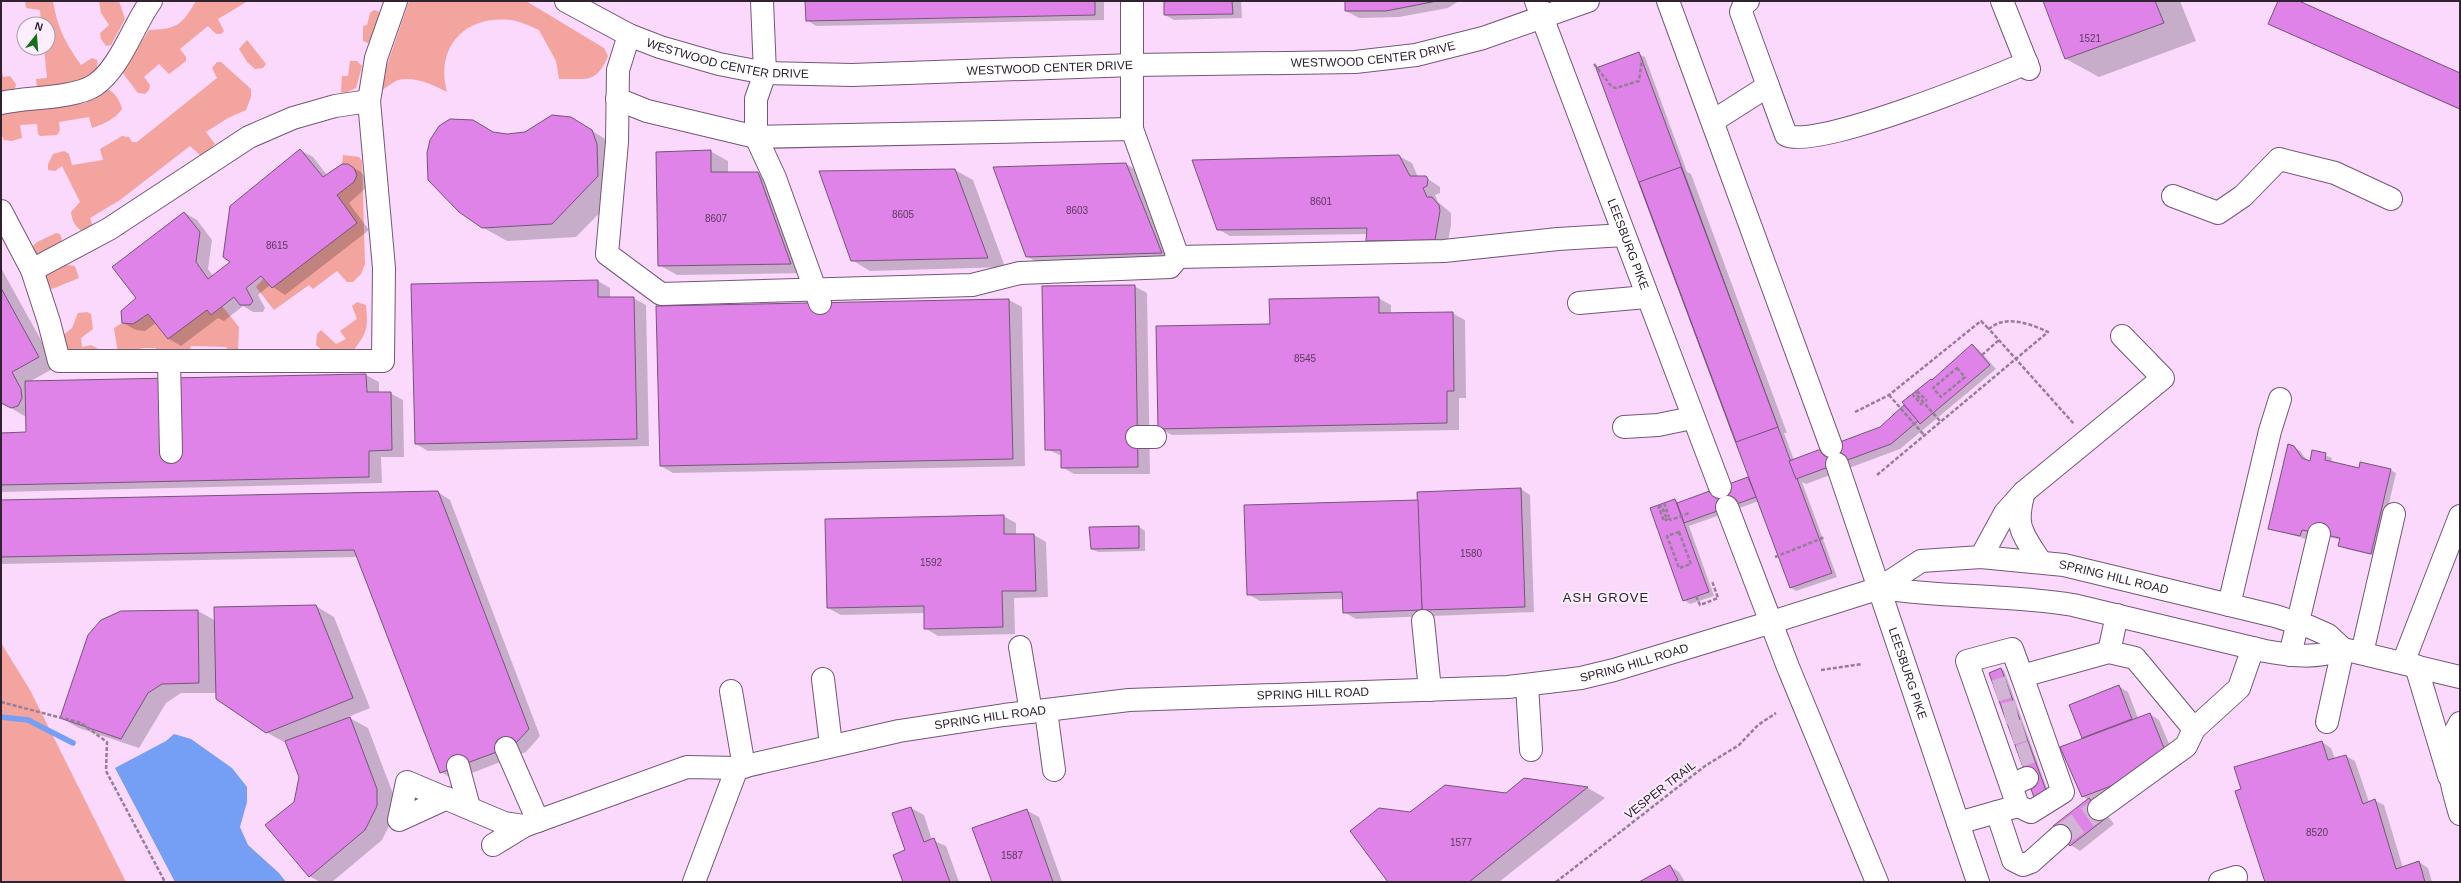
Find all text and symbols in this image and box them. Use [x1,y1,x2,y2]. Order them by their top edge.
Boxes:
north arrow [16,16,56,56]
text: N [33,20,45,33]
house number: 1521 [2079,33,2102,44]
street label: WESTWOOD CENTER DRIVE [644,35,809,81]
street label: WESTWOOD CENTER DRIVE [1290,38,1457,70]
street label: WESTWOOD CENTER DRIVE [966,58,1133,78]
house number: 8601 [1310,196,1333,207]
street label: LEESBURG PIKE [1604,197,1652,292]
house number: 8603 [1066,205,1089,216]
house number: 8605 [892,209,915,220]
house number: 8607 [705,213,728,224]
house number: 8615 [266,240,289,251]
house number: 8545 [1294,353,1317,364]
house number: 1580 [1460,548,1483,559]
house number: 1592 [920,557,943,568]
street label: SPRING HILL ROAD [2058,558,2170,597]
district label: ASH GROVE [1563,590,1649,605]
street label: LEESBURG PIKE [1886,626,1930,721]
street label: SPRING HILL ROAD [1578,641,1690,685]
street label: SPRING HILL ROAD [1256,685,1370,703]
street label: SPRING HILL ROAD [933,703,1047,733]
street label: VESPER TRAIL [1622,758,1698,822]
house number: 8520 [2306,827,2329,838]
house number: 1577 [1450,837,1473,848]
house number: 1587 [1001,850,1024,861]

